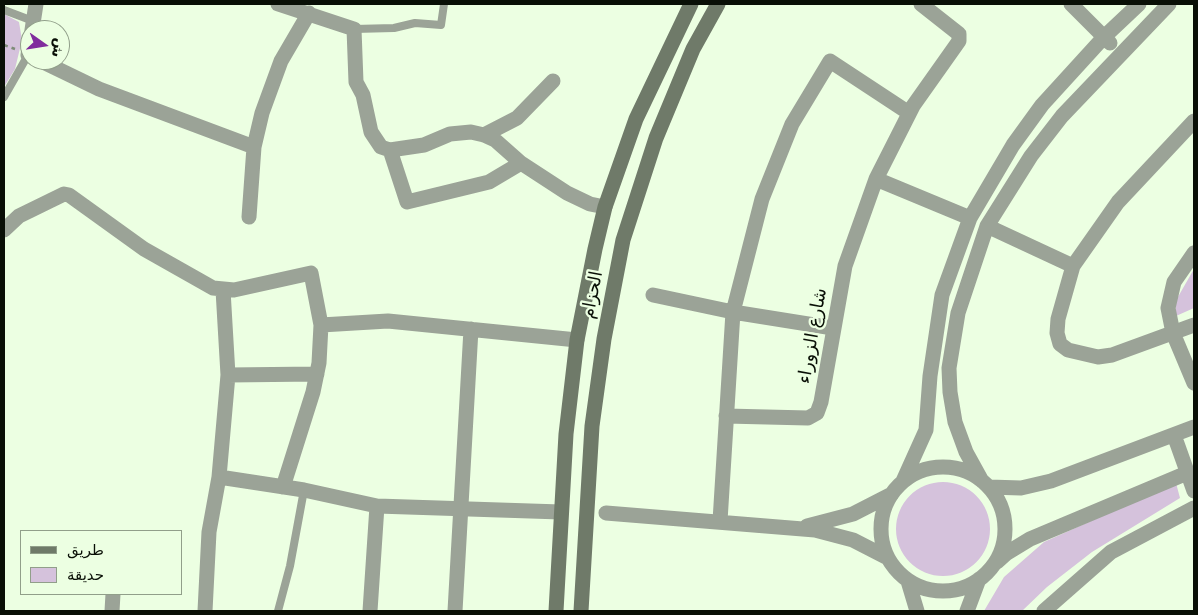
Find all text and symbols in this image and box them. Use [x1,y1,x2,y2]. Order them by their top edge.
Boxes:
north arrow [20,20,70,70]
text: ش [49,37,69,59]
street label: الحزام [578,269,608,321]
street label: شارع الزوراء [794,286,832,386]
legend [20,530,182,595]
text: طريق [67,541,104,559]
text: حديقة [67,566,104,584]

